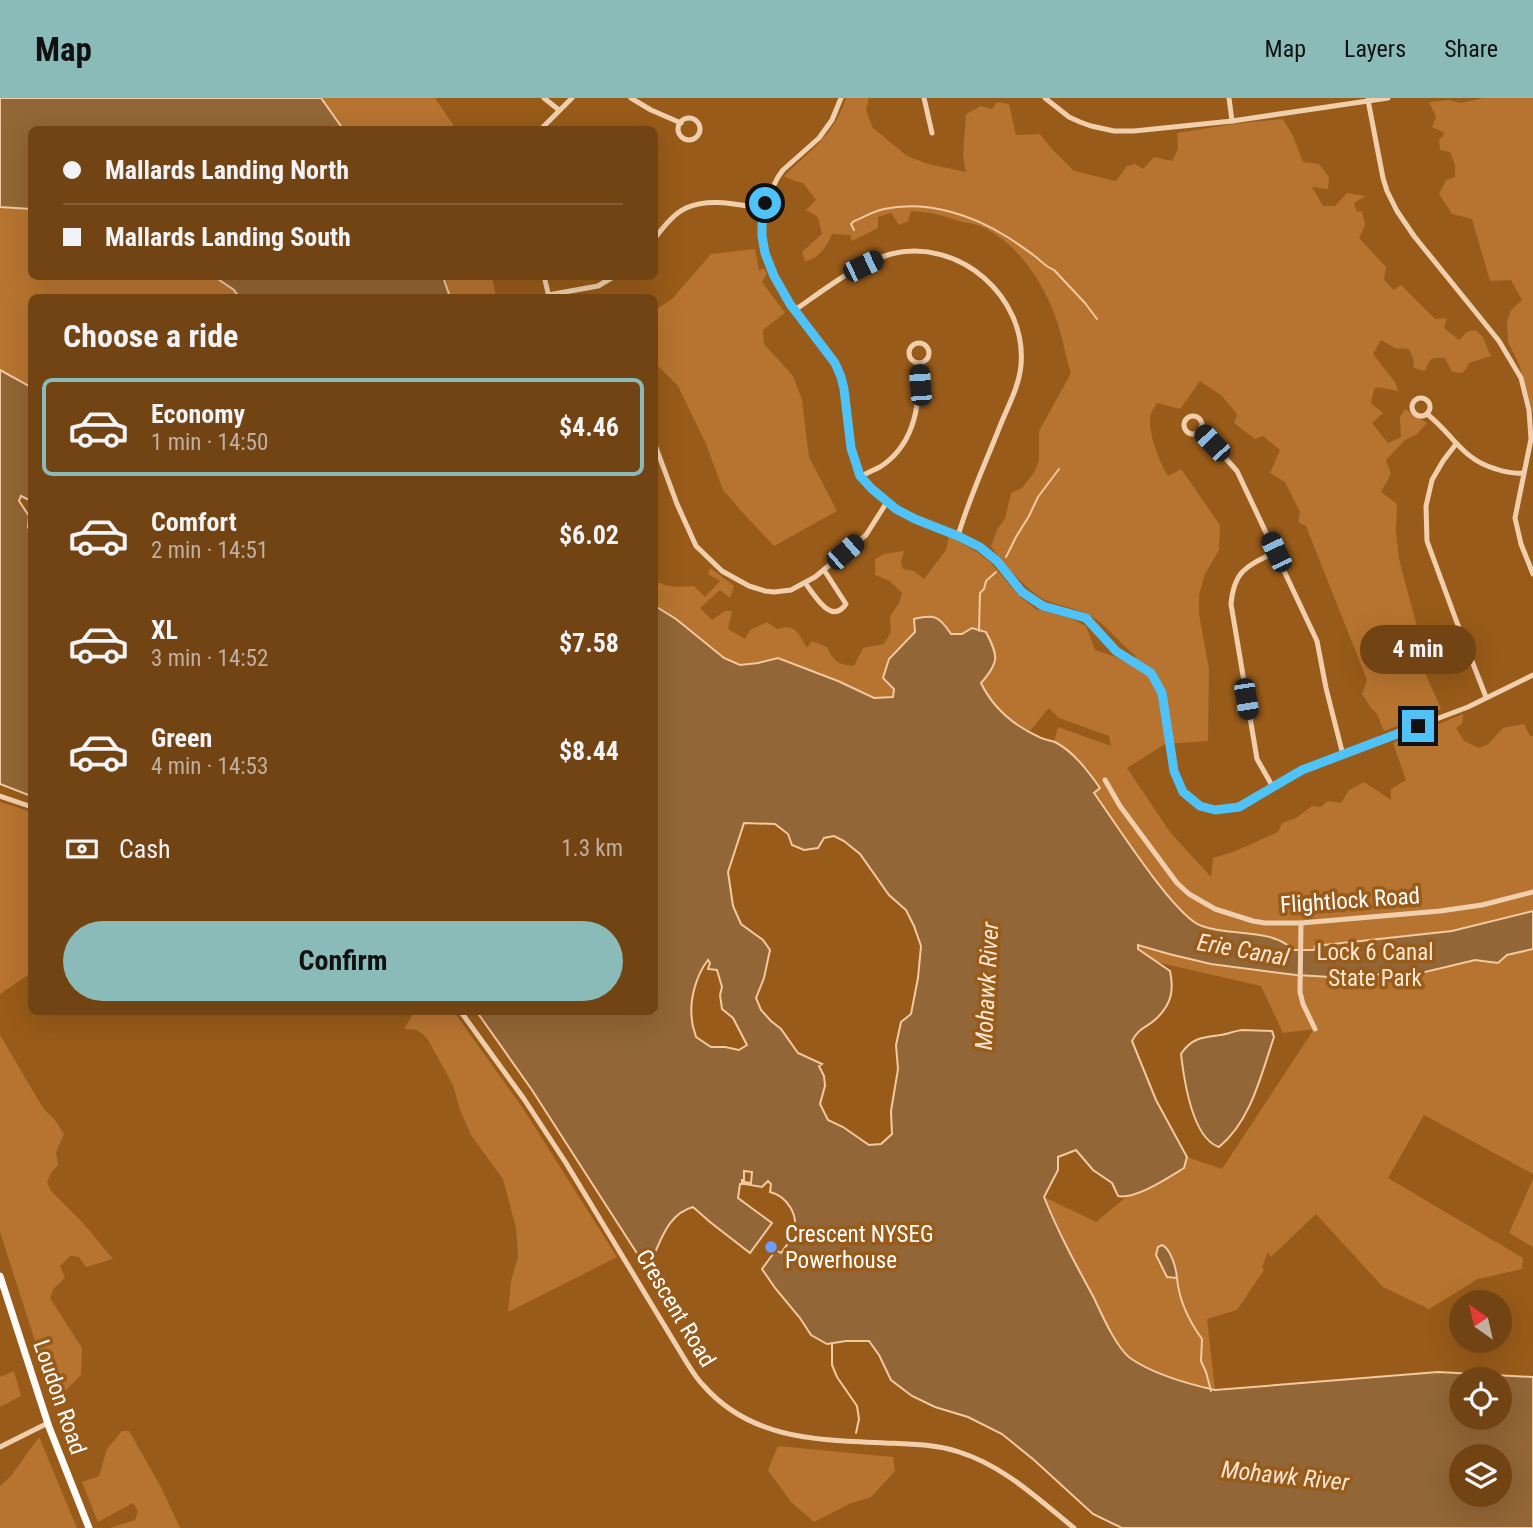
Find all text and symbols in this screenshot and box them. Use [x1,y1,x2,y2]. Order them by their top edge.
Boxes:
text: Map [35,30,92,69]
text: Map [1265,35,1306,63]
text: Layers [1344,35,1406,63]
text: Share [1444,35,1498,63]
text: Mallards Landing North [105,155,349,185]
route start [749,187,781,219]
text: Mallards Landing South [105,222,351,252]
car [840,247,887,285]
text: Choose a ride [63,317,238,355]
car [909,363,932,407]
icon: car [67,396,130,459]
text: Economy [151,399,245,429]
text: $4.46 [559,412,619,442]
car [1190,420,1235,466]
text: 1 min · 14:50 [151,429,268,456]
icon: car [67,504,130,567]
text: Comfort [151,507,237,537]
text: $6.02 [559,520,619,550]
car [1258,529,1295,575]
car [823,530,868,574]
text: 2 min · 14:51 [151,537,268,564]
icon: car [67,612,130,675]
text: XL [151,615,178,645]
callout: 4 min [1360,624,1476,674]
text: $7.58 [559,628,619,658]
text: 4 min [1392,636,1444,663]
text: 3 min · 14:52 [151,645,268,672]
car [1233,677,1260,721]
route end [1402,710,1434,742]
icon: car [67,720,130,783]
text: Green [151,723,212,753]
text: $8.44 [559,736,619,766]
text: 4 min · 14:53 [151,753,268,780]
icon: cash [63,830,101,868]
text: Cash [119,834,171,864]
text: 1.3 km [561,835,623,862]
street label: Flightlock Road [1279,882,1421,919]
water label: Mohawk River [970,920,1004,1051]
button: Confirm [63,921,623,1001]
water label: Erie Canal [1195,928,1292,972]
park label: Lock 6 Canal State Park [1317,939,1433,992]
place label: Crescent NYSEG Powerhouse [785,1221,934,1274]
marker: Crescent NYSEG Powerhouse [763,1239,779,1255]
street label: Crescent Road [630,1245,721,1372]
north arrow [1449,1290,1512,1353]
map controls [1449,1290,1512,1507]
street label: Loudon Road [27,1336,92,1458]
button: locate [1449,1367,1512,1430]
button: layers [1449,1444,1512,1507]
water label: Mohawk River [1220,1455,1351,1497]

